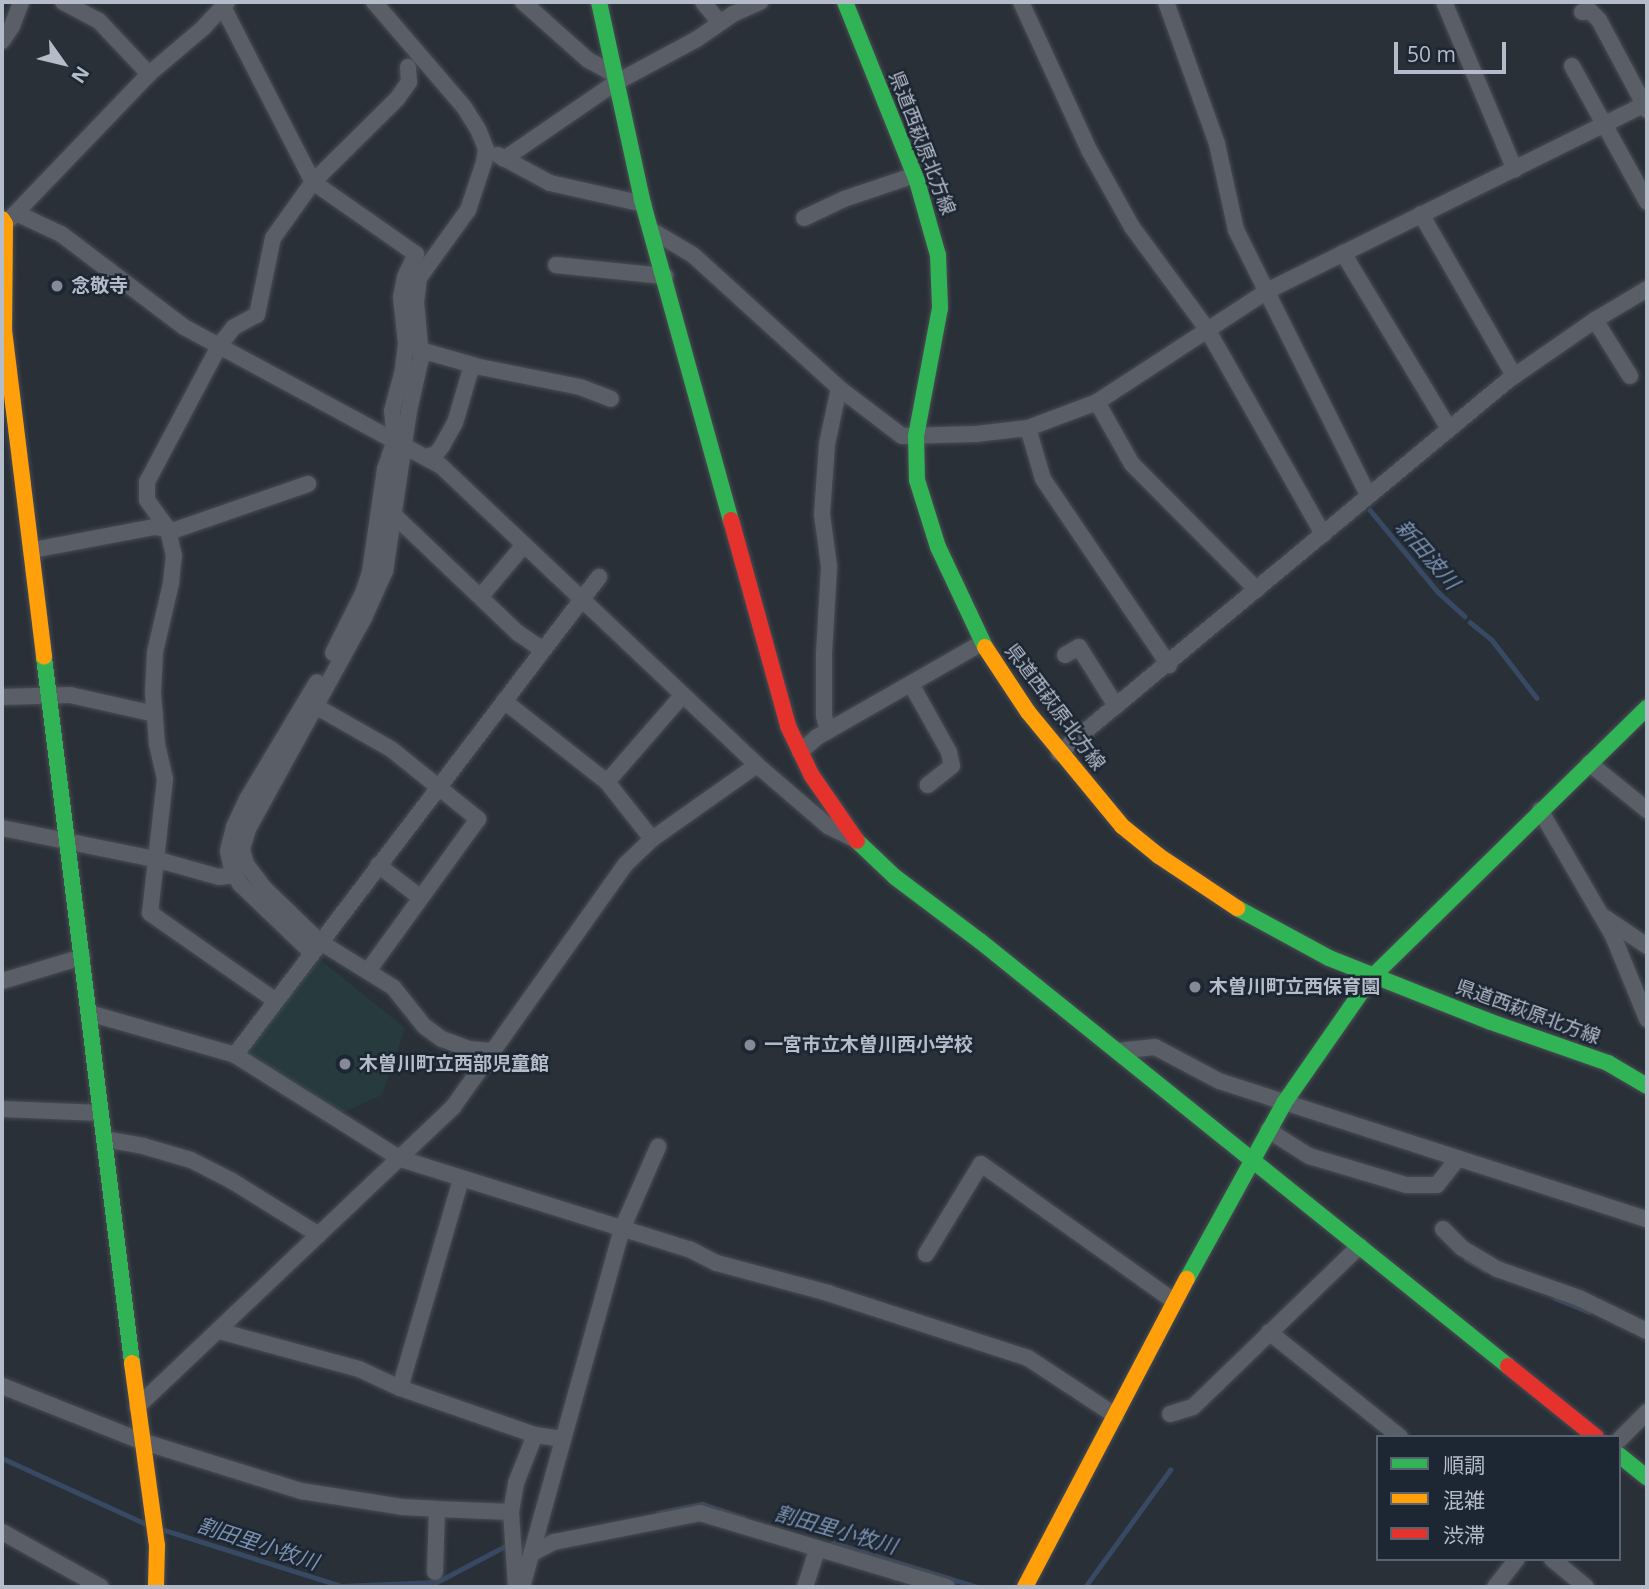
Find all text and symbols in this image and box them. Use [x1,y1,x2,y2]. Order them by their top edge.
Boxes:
north arrow [28,28,98,98]
scale bar [1397,28,1509,72]
text: 50 m [1407,40,1456,68]
text: N [65,61,96,88]
street label: 県道西萩原北方線 [884,68,960,218]
place label: 念敬寺 [71,275,128,297]
marker: 念敬寺 [49,278,65,294]
water label: 新田波川 [1391,514,1465,594]
street label: 県道西萩原北方線 [1000,639,1110,775]
street label: 県道西萩原北方線 [1453,975,1603,1049]
place label: 木曽川町立西保育園 [1209,976,1380,998]
marker: 木曽川町立西保育園 [1187,979,1203,995]
place label: 一宮市立木曽川西小学校 [764,1034,973,1056]
marker: 一宮市立木曽川西小学校 [742,1037,758,1053]
place label: 木曽川町立西部児童館 [359,1053,549,1075]
marker: 木曽川町立西部児童館 [337,1056,353,1072]
legend [1376,1435,1621,1561]
text: 順調 [1443,1451,1485,1479]
text: 混雑 [1443,1486,1485,1514]
water label: 割田里小牧川 [772,1500,900,1558]
water label: 割田里小牧川 [194,1512,322,1574]
text: 渋滞 [1443,1521,1485,1549]

